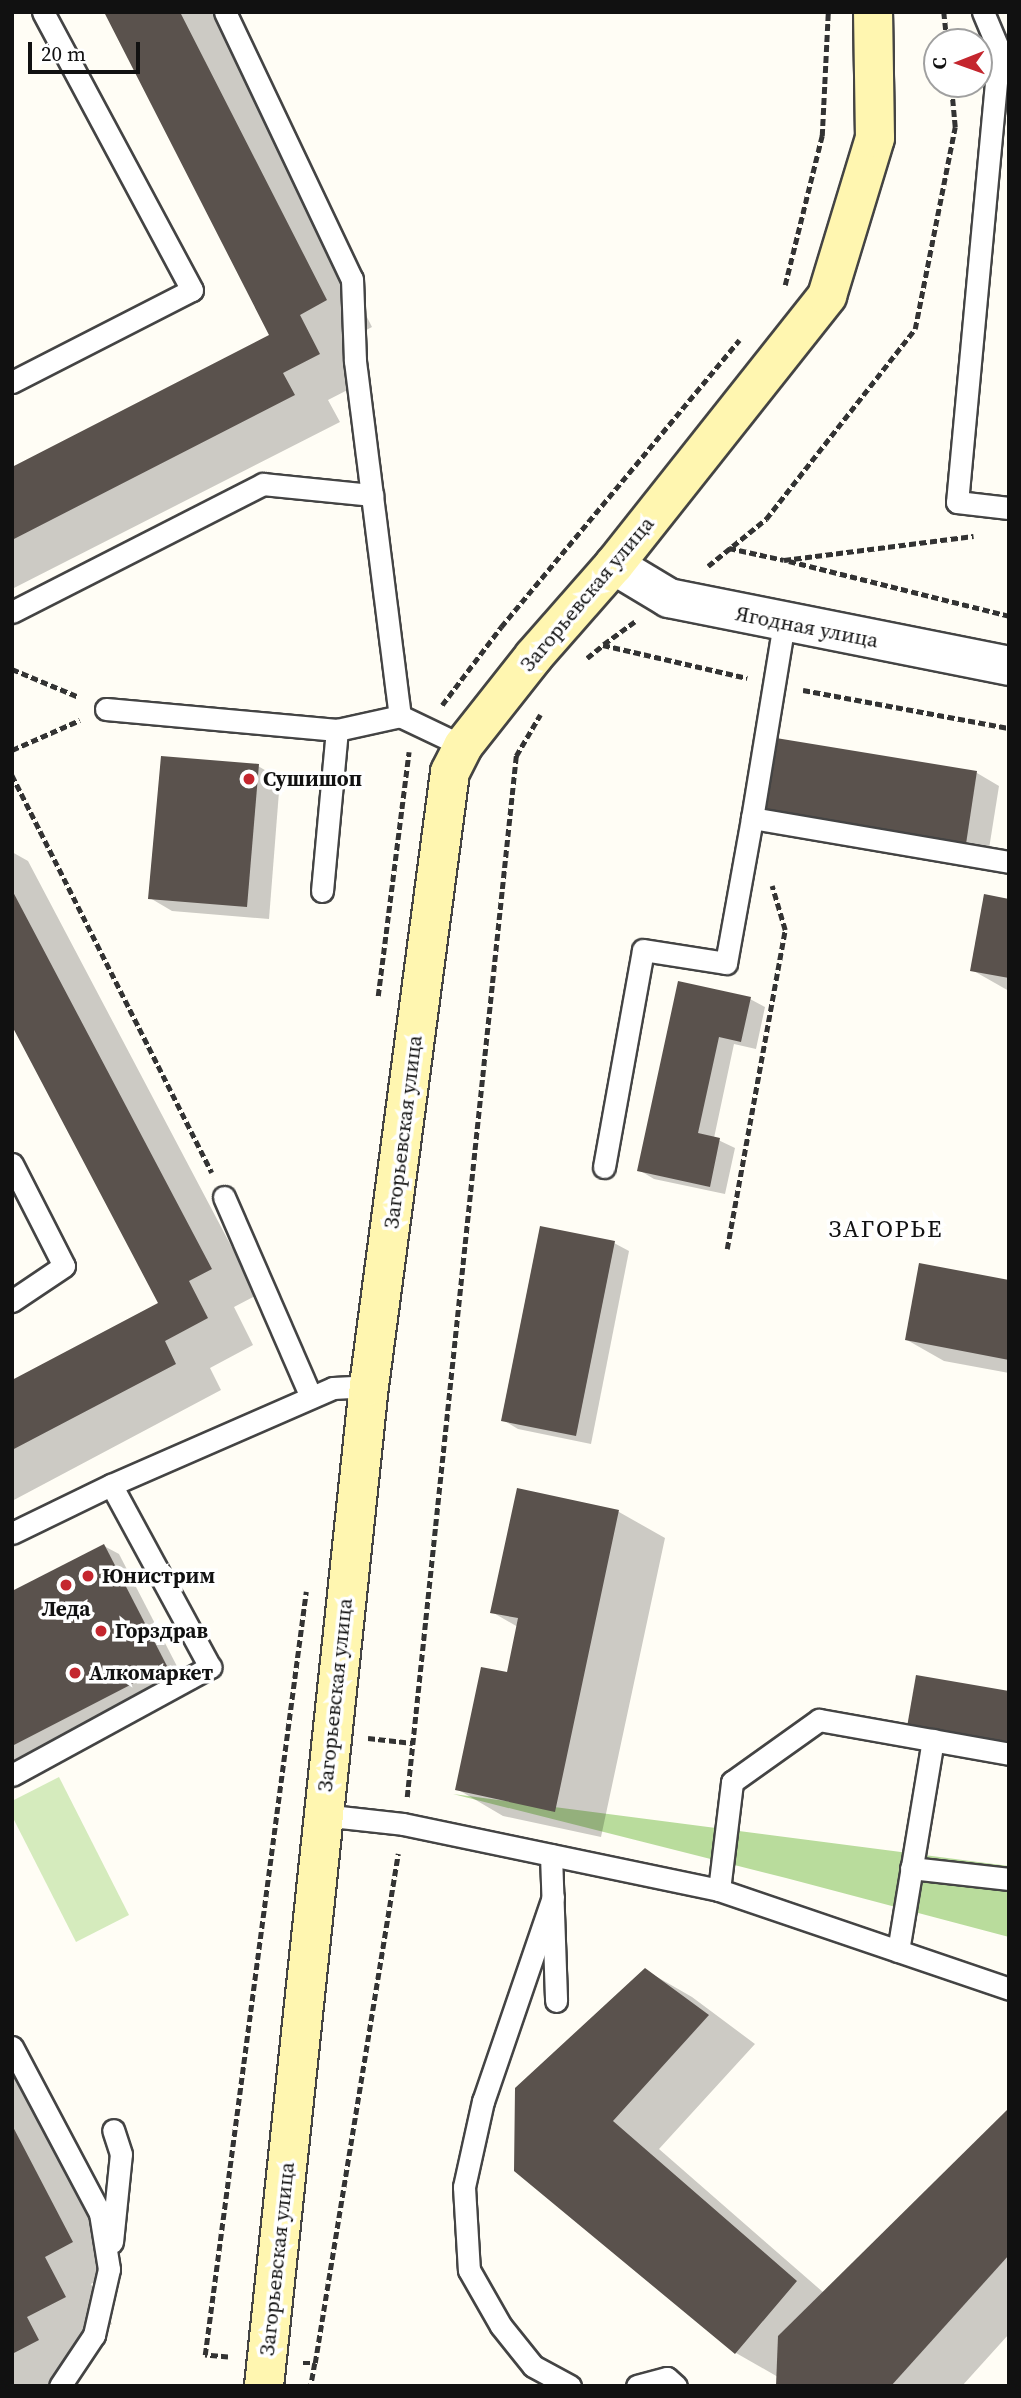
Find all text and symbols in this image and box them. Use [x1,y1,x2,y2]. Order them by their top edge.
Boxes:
scale bar [32,28,144,72]
north arrow [923,28,993,98]
text: 20 m [41,39,86,68]
text: С [926,57,952,69]
street label: Загорьевская улица [515,511,659,677]
street label: Ягодная улица [733,601,881,653]
place label: Сушишоп [263,766,362,792]
marker: Сушишоп [241,771,257,787]
street label: Загорьевская улица [379,1034,427,1230]
district label: ЗАГОРЬЕ [829,1215,943,1243]
place label: Юнистрим [102,1563,215,1589]
marker: Юнистрим [80,1568,96,1584]
marker: Леда [58,1577,74,1593]
place label: Леда [42,1596,90,1622]
street label: Загорьевская улица [312,1597,358,1793]
place label: Горздрав [115,1618,208,1644]
marker: Горздрав [93,1623,109,1639]
place label: Алкомаркет [89,1660,213,1686]
marker: Алкомаркет [67,1665,83,1681]
street label: Загорьевская улица [254,2161,300,2357]

